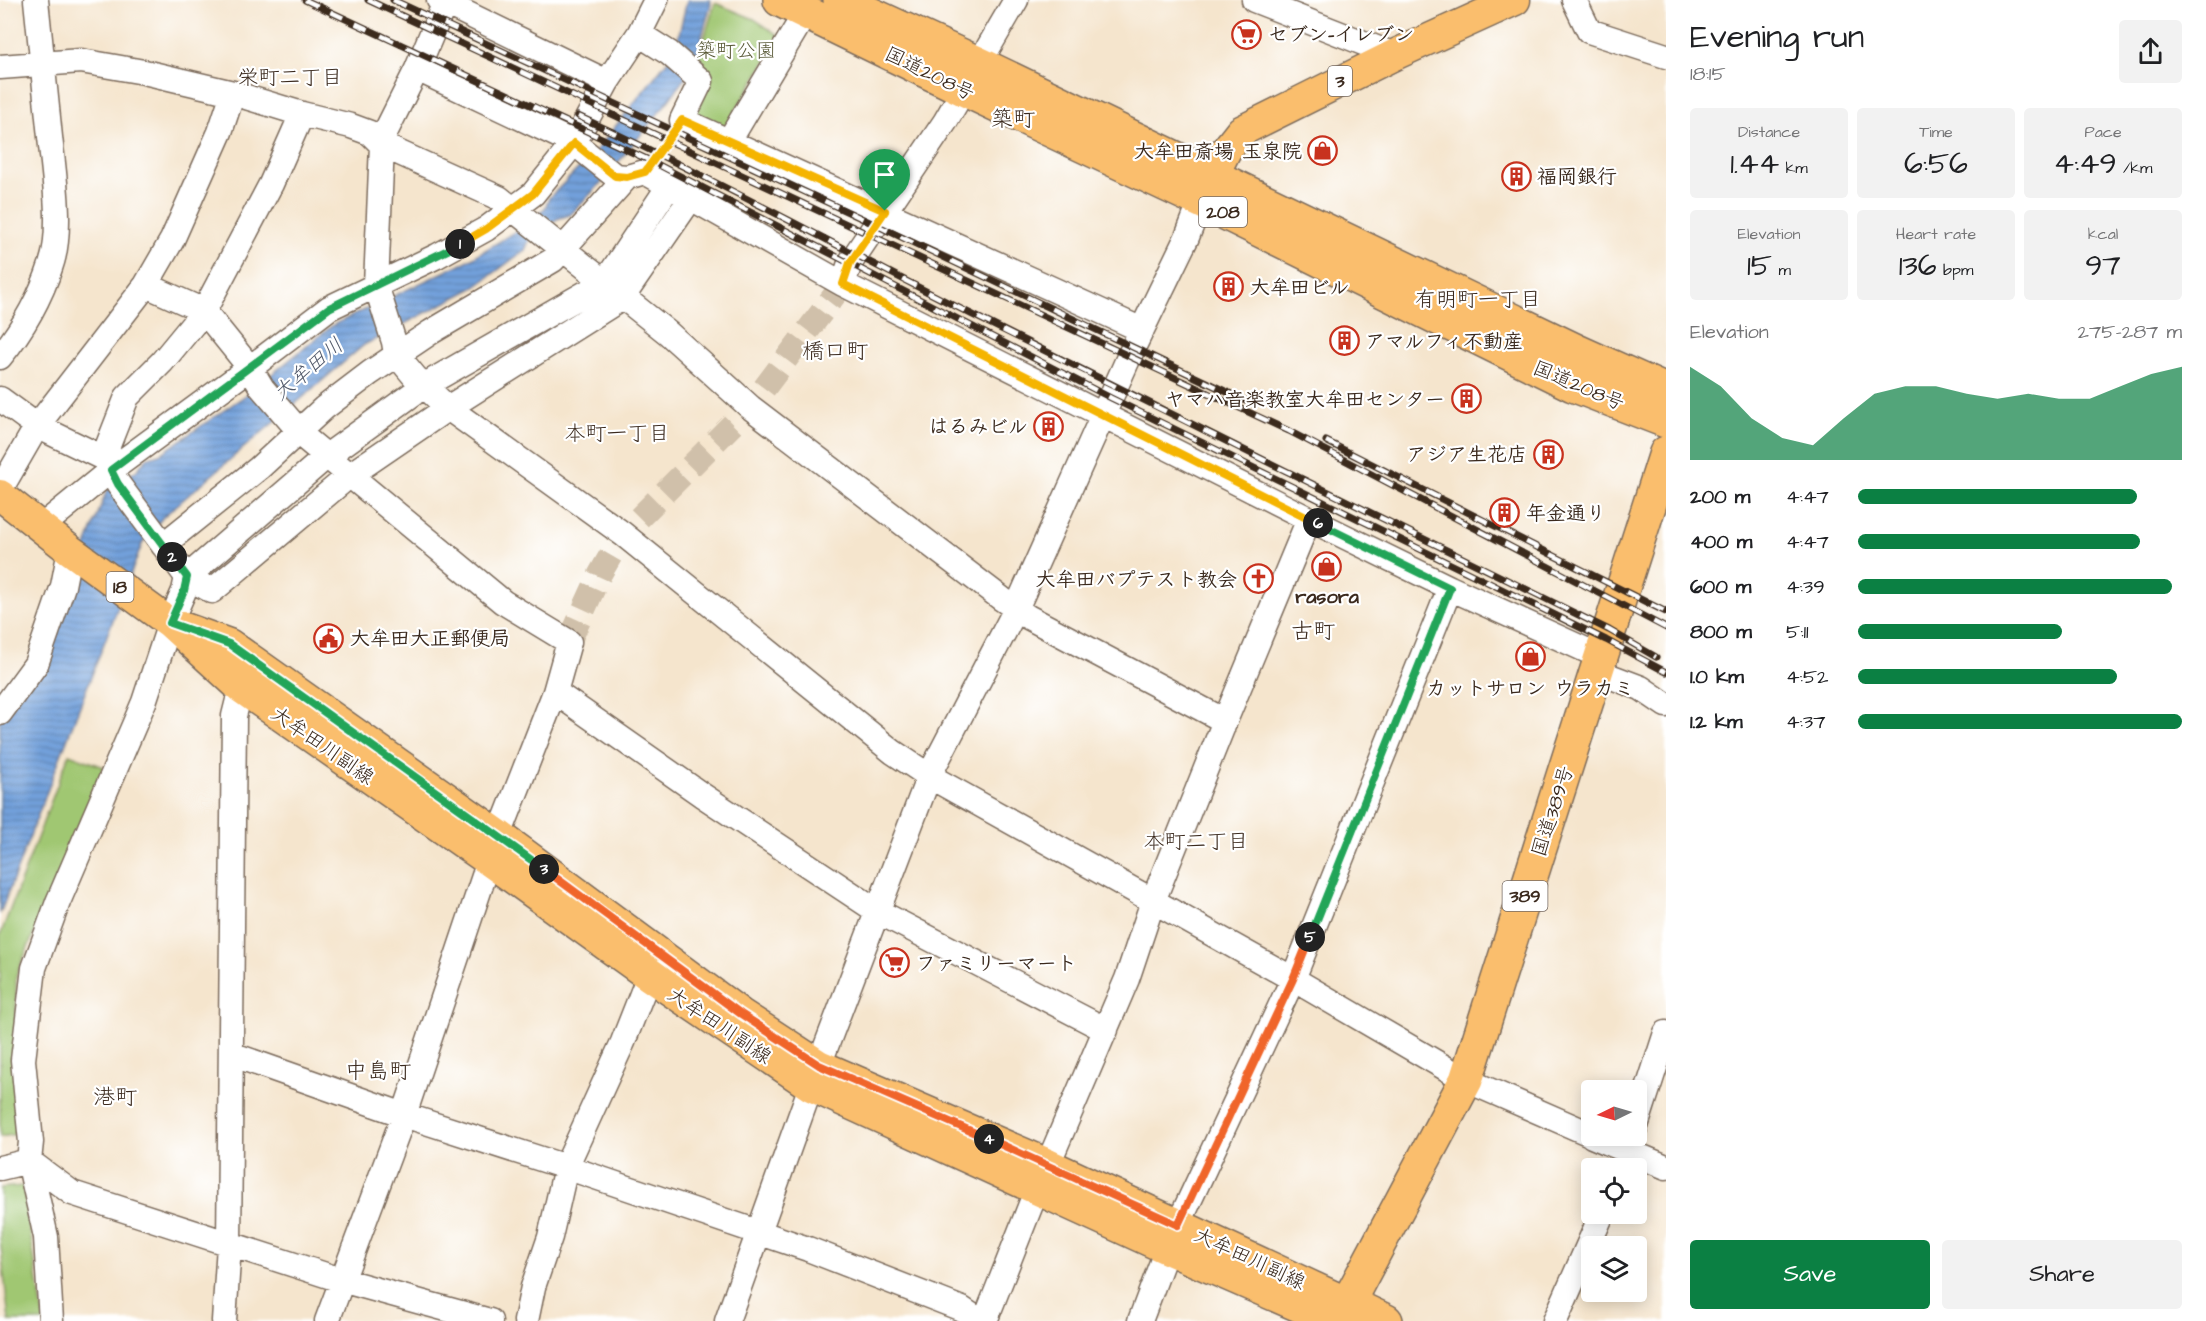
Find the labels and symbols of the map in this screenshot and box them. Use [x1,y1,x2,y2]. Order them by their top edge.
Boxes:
supermarket icon: セブン-イレブン [1231,18,1263,50]
place label: セブン-イレブン [1268,21,1414,49]
park label: 築町公園 [696,37,776,65]
street label: 国道208号 [880,40,979,108]
district label: 栄町二丁目 [238,63,343,92]
road number: 3 [1328,66,1352,96]
district label: 築町 [991,104,1035,135]
shop icon: 大牟田斎場 玉泉院 [1307,135,1339,167]
place label: 大牟田斎場 玉泉院 [1134,138,1302,166]
pin [859,149,910,211]
building icon: 福岡銀行 [1500,160,1532,192]
place label: 福岡銀行 [1537,163,1617,191]
road number: 208 [1199,197,1247,227]
pin: 1 [445,229,475,259]
building icon: 大牟田ビル [1213,271,1245,303]
place label: 大牟田ビル [1250,274,1350,302]
district label: 有明町一丁目 [1415,285,1541,314]
building icon: アマルフィ不動産 [1328,325,1360,357]
place label: アマルフィ不動産 [1365,328,1523,356]
water label: 大牟田川 [267,331,350,407]
district label: 橋口町 [802,336,868,367]
street label: 国道208号 [1528,354,1629,418]
building icon: ヤマハ音楽教室大牟田センター [1450,383,1482,415]
place label: ヤマハ音楽教室大牟田センター [1165,386,1445,414]
building icon: はるみビル [1033,410,1065,442]
place label: はるみビル [928,413,1028,441]
district label: 本町一丁目 [565,419,670,448]
building icon: アジア生花店 [1532,438,1564,470]
place label: アジア生花店 [1406,441,1527,469]
building icon: 年金通り [1489,497,1521,529]
place label: 年金通り [1526,500,1606,528]
pin: 6 [1303,508,1333,538]
pin: 2 [157,542,187,572]
shop icon: rasora [1311,550,1343,582]
church icon: 大牟田バプテスト教会 [1242,563,1274,595]
place label: 大牟田バプテスト教会 [1035,566,1237,594]
road number: 18 [106,572,134,602]
place label: rasora [1295,583,1360,611]
district label: 古町 [1291,616,1335,647]
public building icon: 大牟田大正郵便局 [313,622,345,654]
place label: 大牟田大正郵便局 [350,625,510,653]
shop icon: カットサロン ウラカミ [1514,641,1546,673]
place label: カットサロン ウラカミ [1426,675,1634,703]
street label: 大牟田川副線 [265,700,380,792]
street label: 国道389号 [1525,762,1581,861]
district label: 本町二丁目 [1144,827,1249,856]
pin: 3 [529,854,559,884]
road number: 389 [1502,881,1547,911]
pin: 5 [1295,922,1325,952]
supermarket icon: ファミリーマート [879,947,911,979]
place label: ファミリーマート [916,950,1077,978]
street label: 大牟田川副線 [662,981,777,1071]
district label: 中島町 [345,1056,411,1087]
north arrow [1581,1080,1647,1146]
district label: 港町 [93,1082,137,1113]
pin: 4 [974,1124,1004,1154]
street label: 大牟田川副線 [1189,1221,1310,1297]

